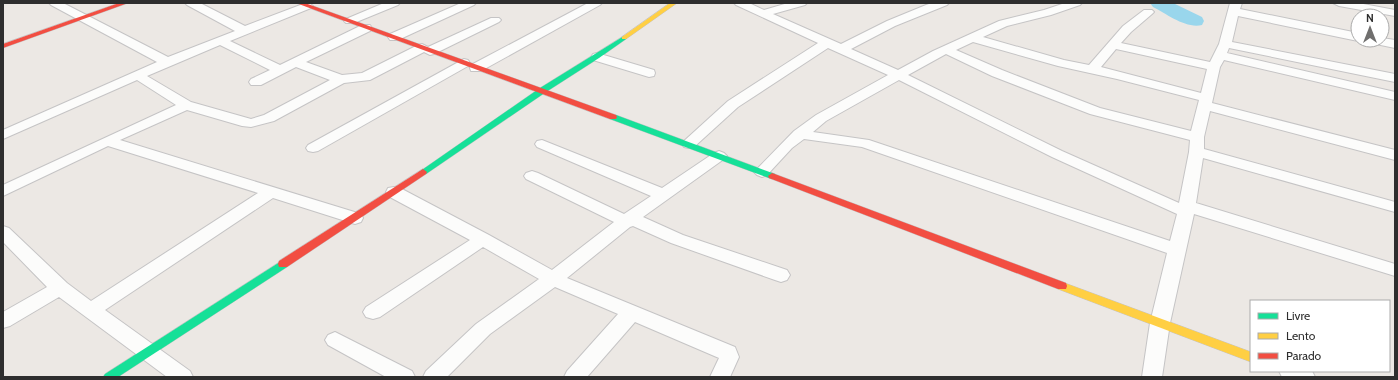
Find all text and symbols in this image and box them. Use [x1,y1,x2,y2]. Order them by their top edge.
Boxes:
north arrow [1350,8,1390,48]
text: N [1366,11,1374,25]
legend [1250,300,1390,372]
text: Livre [1286,308,1310,323]
text: Lento [1286,328,1316,343]
text: Parado [1286,348,1322,363]

